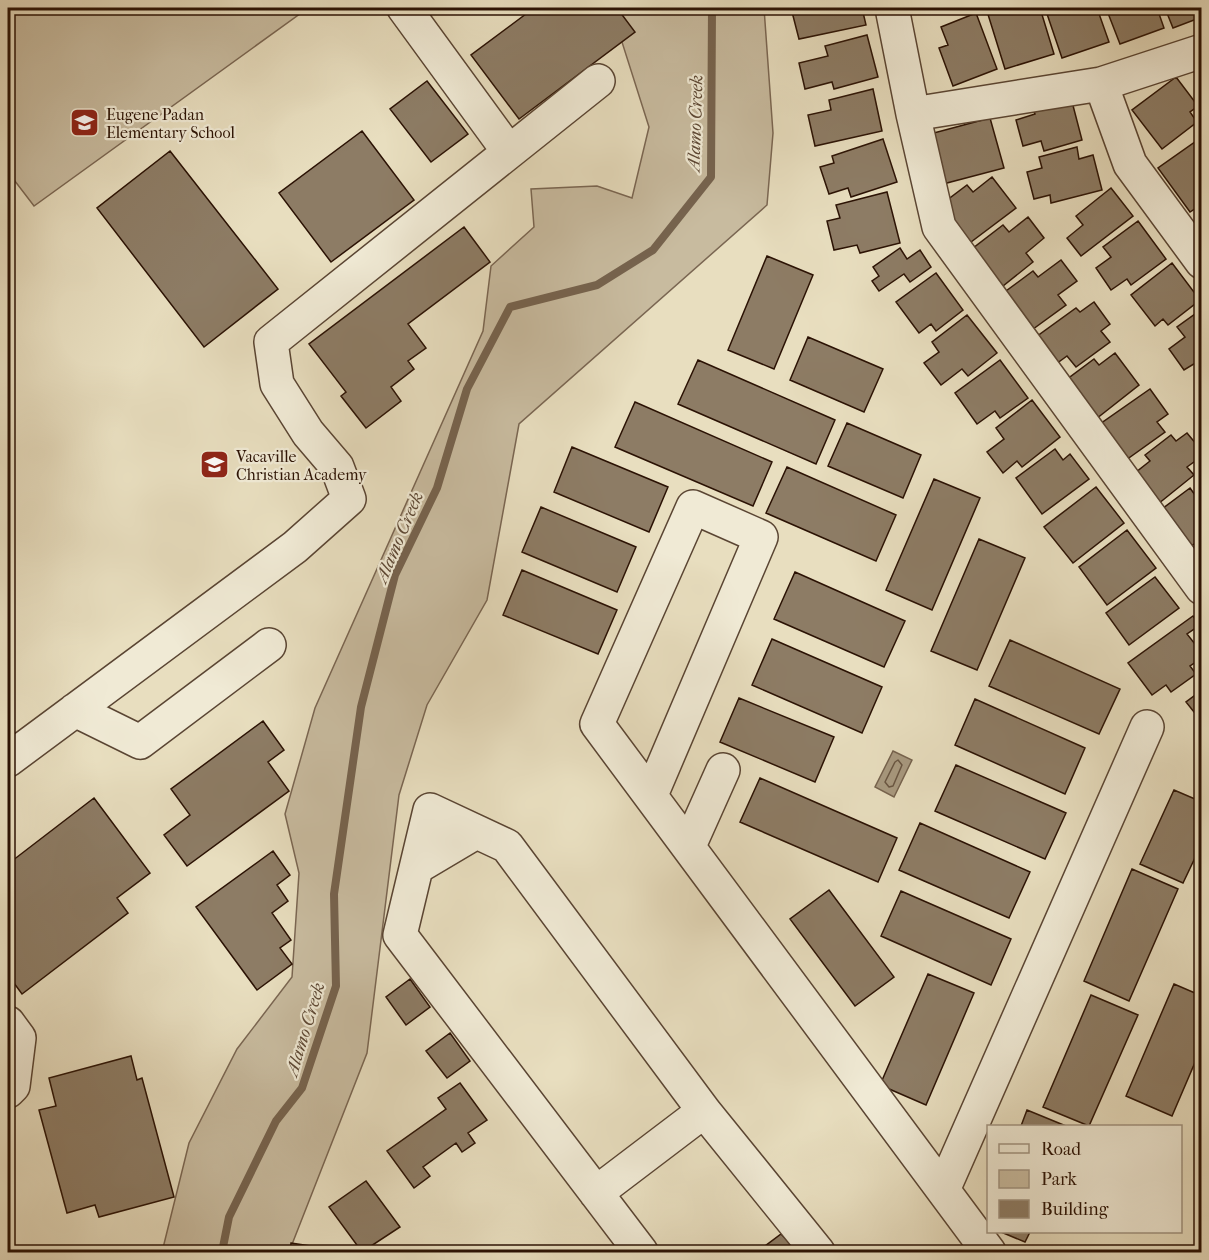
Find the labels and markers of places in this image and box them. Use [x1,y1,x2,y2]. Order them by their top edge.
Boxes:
place label: Eugene Padan Elementary School [106,105,235,142]
school or university icon: Eugene Padan Elementary School [69,107,101,139]
place label: Vacaville Christian Academy [235,447,367,484]
school or university icon: Vacaville Christian Academy [199,449,231,481]

